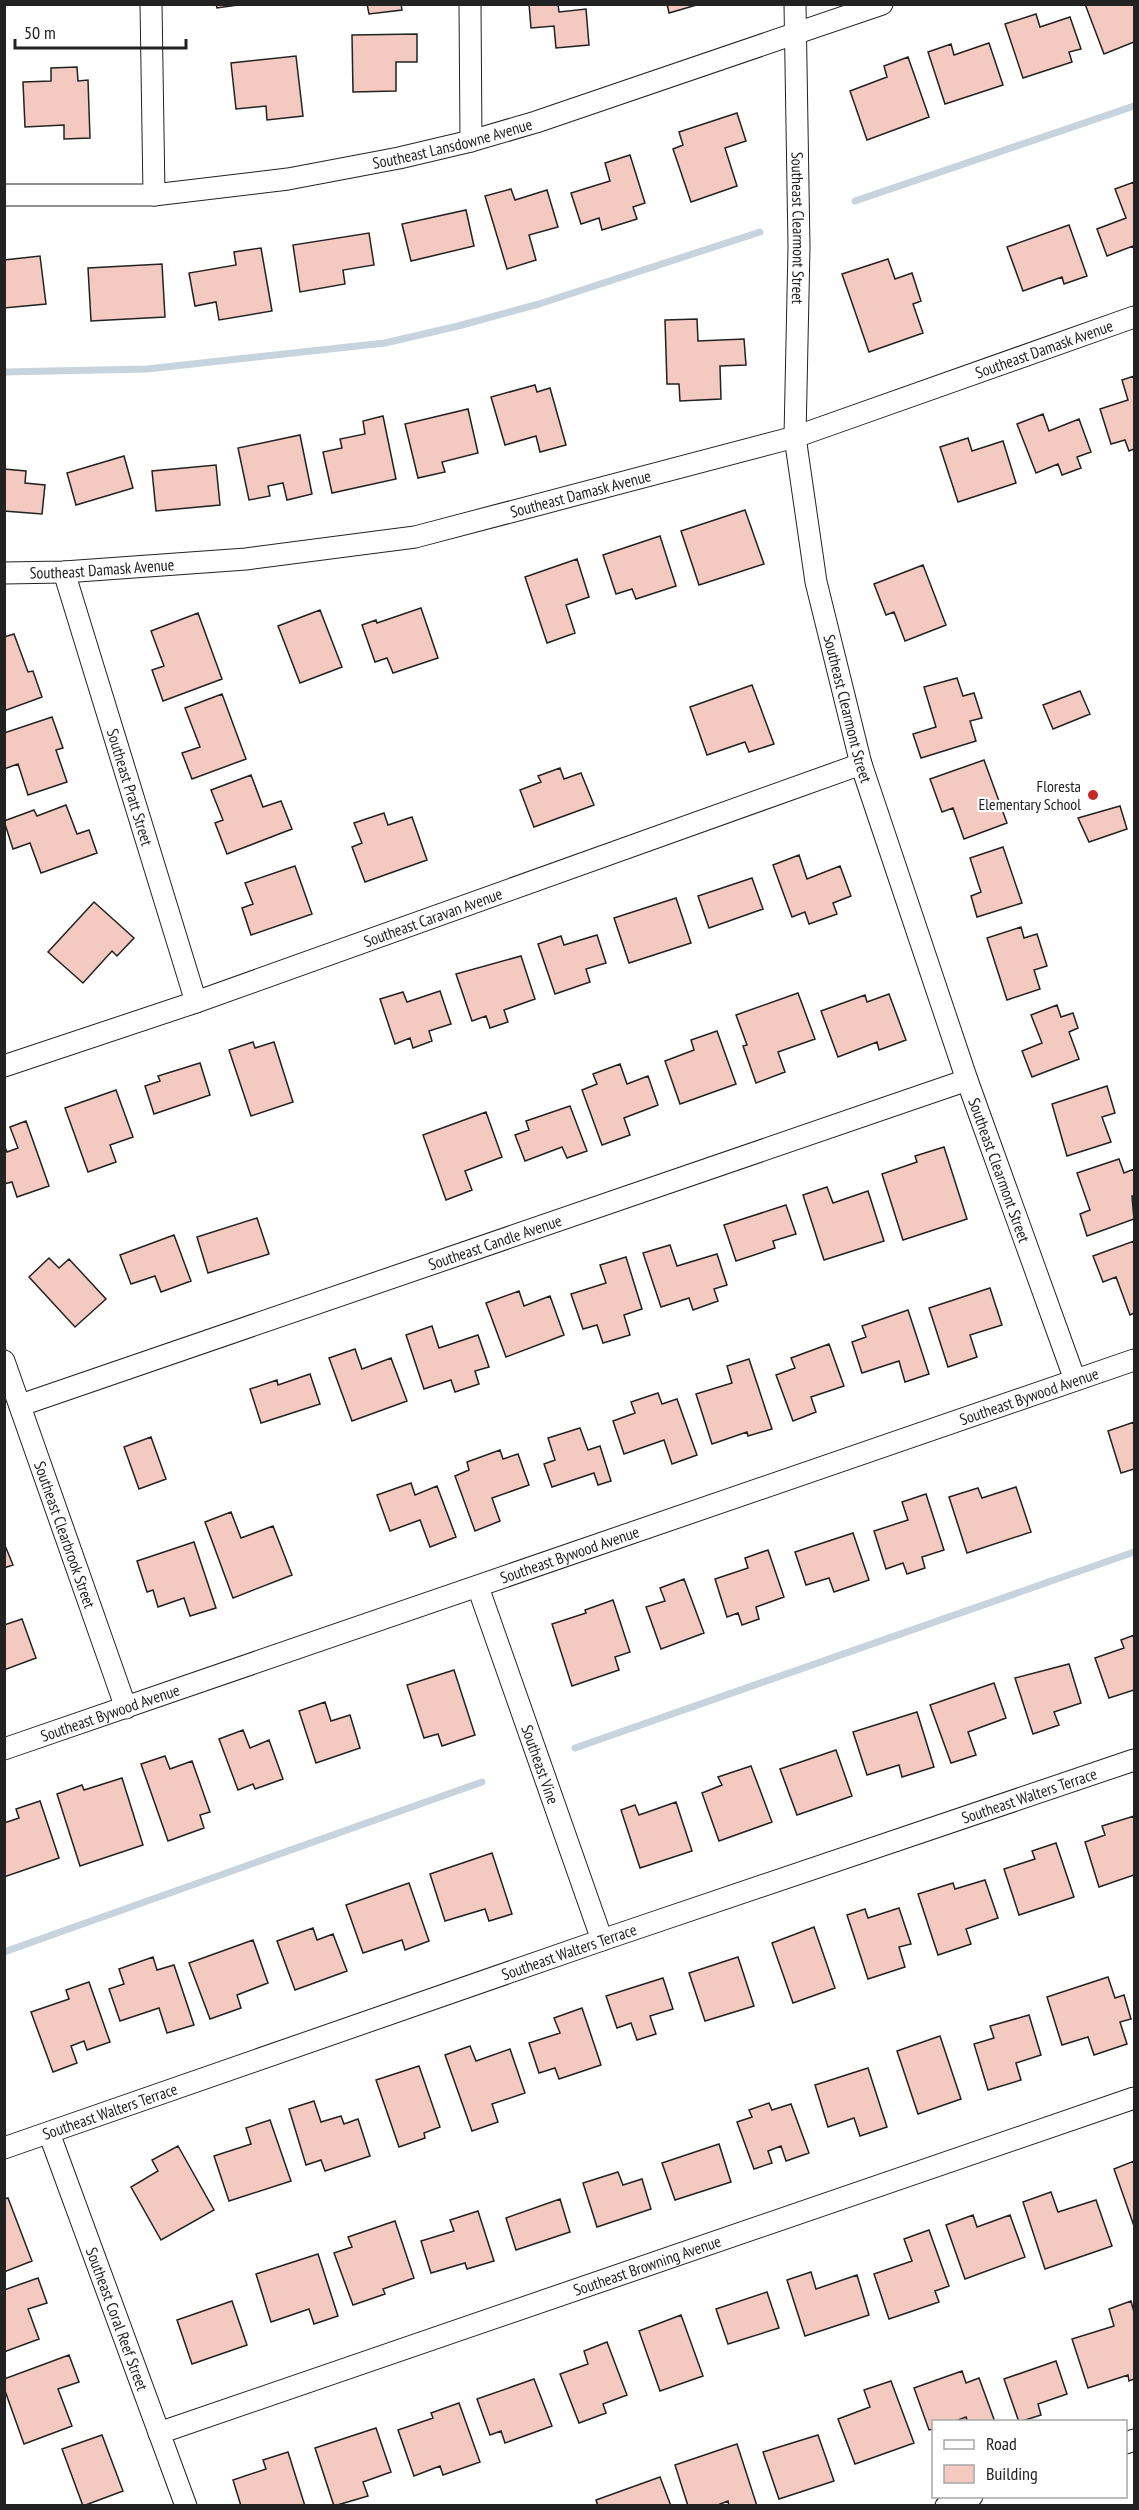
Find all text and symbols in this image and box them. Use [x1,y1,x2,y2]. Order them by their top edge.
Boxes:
scale bar [15,12,186,50]
text: 50 m [24,21,56,44]
street label: Southeast Lansdowne Avenue [371,114,534,173]
street label: Southeast Clearmont Street [787,152,809,305]
street label: Southeast Damask Avenue [972,315,1116,382]
street label: Southeast Damask Avenue [508,465,653,522]
street label: Southeast Damask Avenue [29,554,175,583]
street label: Southeast Clearmont Street [819,632,877,786]
street label: Southeast Pratt Street [103,726,158,849]
place label: Floresta Elementary School [978,776,1081,814]
marker: Floresta Elementary School [1086,788,1100,802]
street label: Southeast Caravan Avenue [361,883,505,951]
street label: Southeast Clearmont Street [964,1095,1035,1246]
street label: Southeast Candle Avenue [425,1210,564,1274]
street label: Southeast Bywood Avenue [957,1363,1101,1429]
street label: Southeast Clearbrook Street [30,1458,100,1611]
street label: Southeast Bywood Avenue [497,1521,642,1588]
street label: Southeast Bywood Avenue [38,1679,182,1746]
street label: Southeast Vine [517,1722,563,1807]
street label: Southeast Walters Terrace [959,1763,1099,1828]
street label: Southeast Walters Terrace [499,1919,639,1984]
street label: Southeast Walters Terrace [40,2079,180,2144]
street label: Southeast Browning Avenue [571,2231,723,2300]
street label: Southeast Coral Reef Street [82,2245,153,2394]
legend [932,2420,1127,2498]
text: Road [986,2432,1017,2455]
text: Building [986,2462,1038,2485]

